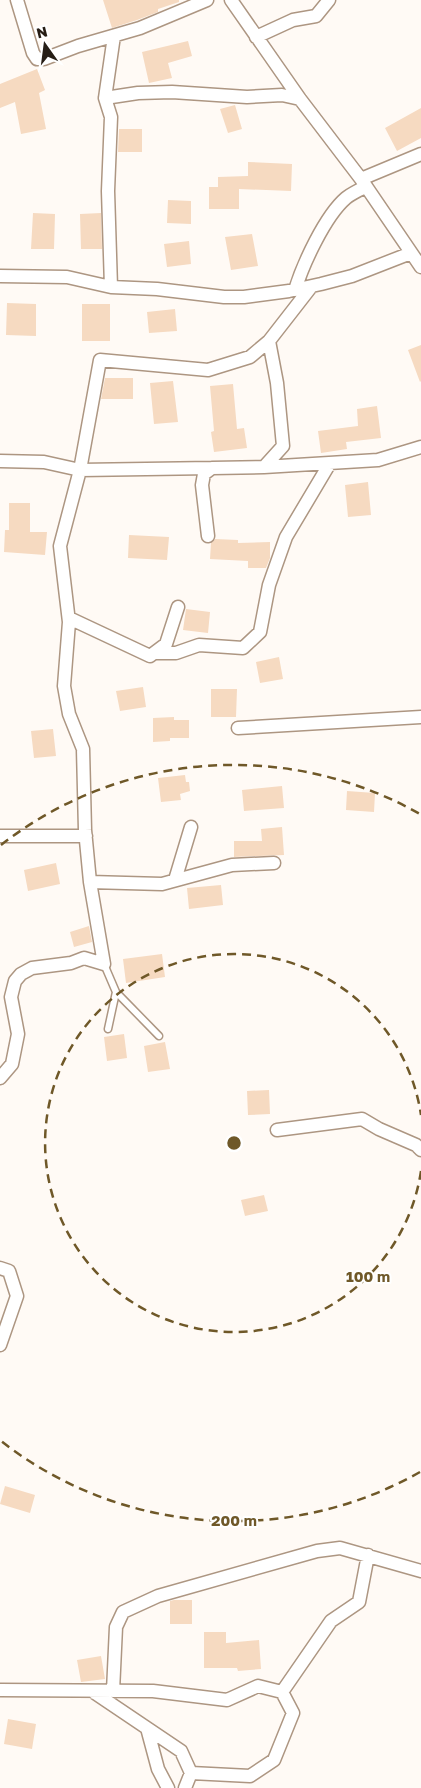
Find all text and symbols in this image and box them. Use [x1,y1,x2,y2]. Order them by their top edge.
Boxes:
north arrow [20,20,70,70]
text: N [35,22,49,41]
centre of rings [225,1134,243,1152]
text: 100 m [346,1267,390,1285]
text: 200 m [211,1511,257,1529]

